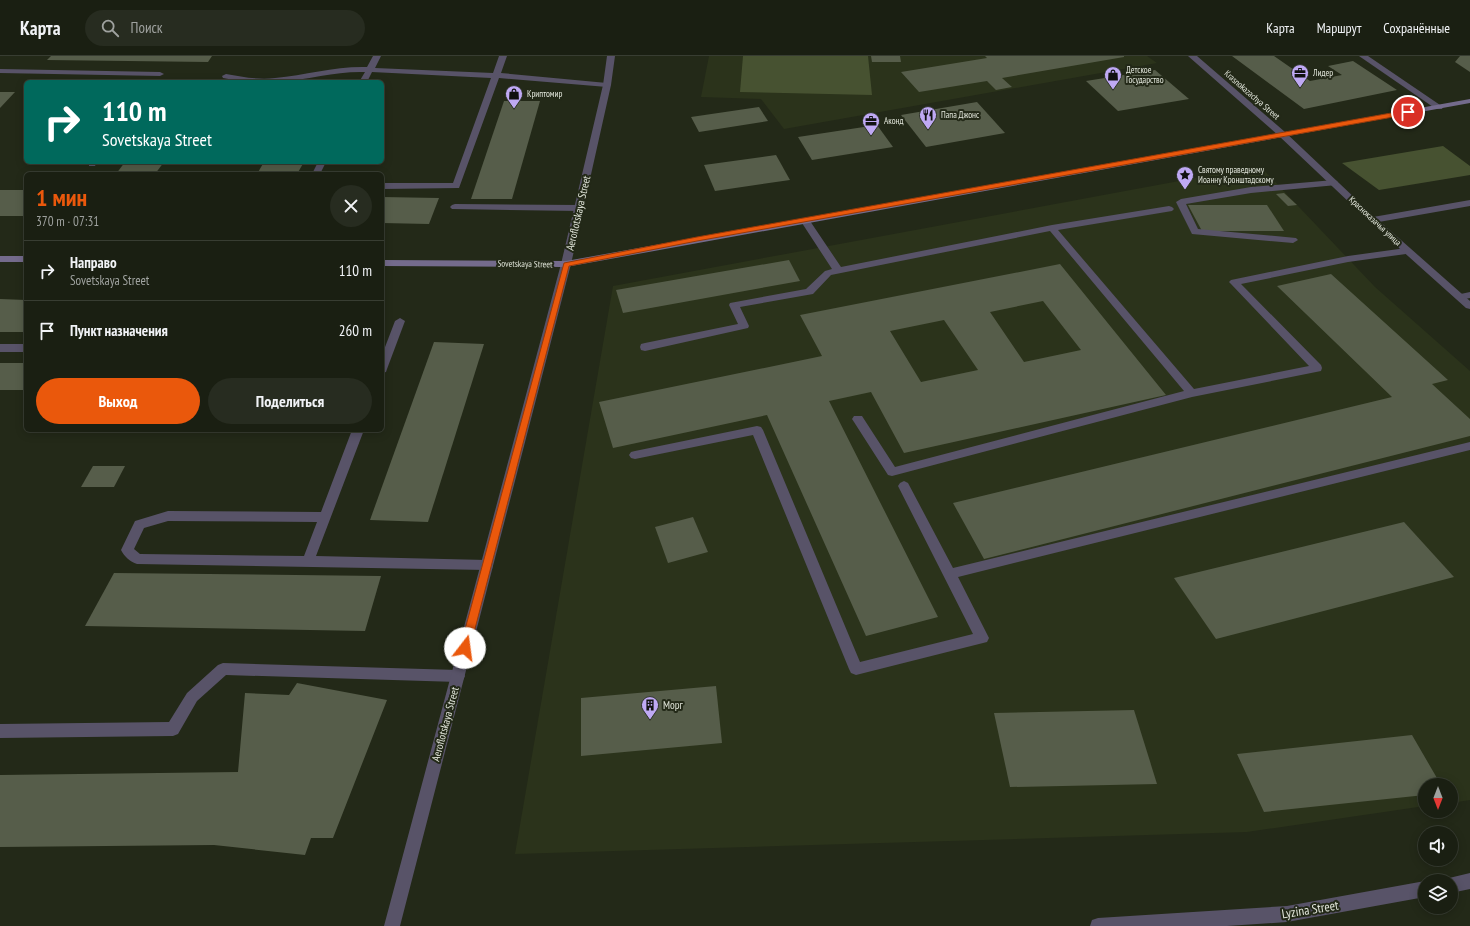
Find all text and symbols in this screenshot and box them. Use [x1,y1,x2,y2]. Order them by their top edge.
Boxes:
search box [85,10,365,46]
text: Карта [20,16,61,40]
icon: search [99,17,121,39]
text: Поиск [131,18,163,37]
text: Карта [1266,19,1295,37]
text: Маршрут [1317,19,1361,37]
text: Сохранённые [1383,19,1450,37]
office icon: Лидер [1290,63,1310,88]
place label: Детское Государство [1126,64,1164,85]
shop icon: Детское Государство [1103,65,1123,90]
place label: Лидер [1312,67,1333,78]
street label: Krasnokazachya Street [1222,68,1283,122]
shop icon: Криптомир [504,84,524,109]
place label: Криптомир [527,88,562,99]
text: 110 m [102,92,166,129]
pin [1391,95,1425,129]
icon: right [36,96,88,148]
icon: arrive [1397,101,1419,123]
restaurant icon: Папа Джонс [918,105,938,130]
place label: Папа Джонс [941,109,980,120]
office icon: Аконд [861,111,881,136]
place label: Аконд [884,115,903,126]
text: Sovetskaya Street [102,128,212,151]
place label: Святому праведному Иоанну Кронштадскому [1198,164,1274,185]
place icon: Святому праведному Иоанну Кронштадскому [1175,165,1195,190]
street label: Aeroflotskaya Street [563,174,593,252]
text: 1 мин [36,182,87,213]
button: close [330,185,372,227]
street label: Красноказачья улица [1347,194,1404,248]
text: 370 m · 07:31 [36,213,99,230]
text: Направо [70,253,117,272]
street label: Sovetskaya Street [497,258,553,269]
icon: right [36,260,58,282]
text: 110 m [339,261,372,280]
text: Sovetskaya Street [70,272,149,289]
icon: arrive [36,320,58,342]
text: Пункт назначения [70,321,168,340]
text: 260 m [339,321,372,340]
button: Выход [36,378,200,424]
button: Поделиться [208,378,372,424]
position arrow [444,627,486,669]
street label: Aeroflotskaya Street [428,685,462,763]
building icon: Морг [640,695,660,720]
place label: Морг [663,698,684,712]
north arrow [1418,778,1458,818]
map controls [1418,778,1458,914]
button: sound [1418,826,1458,866]
button: layers [1418,874,1458,914]
street label: Lyzina Street [1280,897,1340,922]

